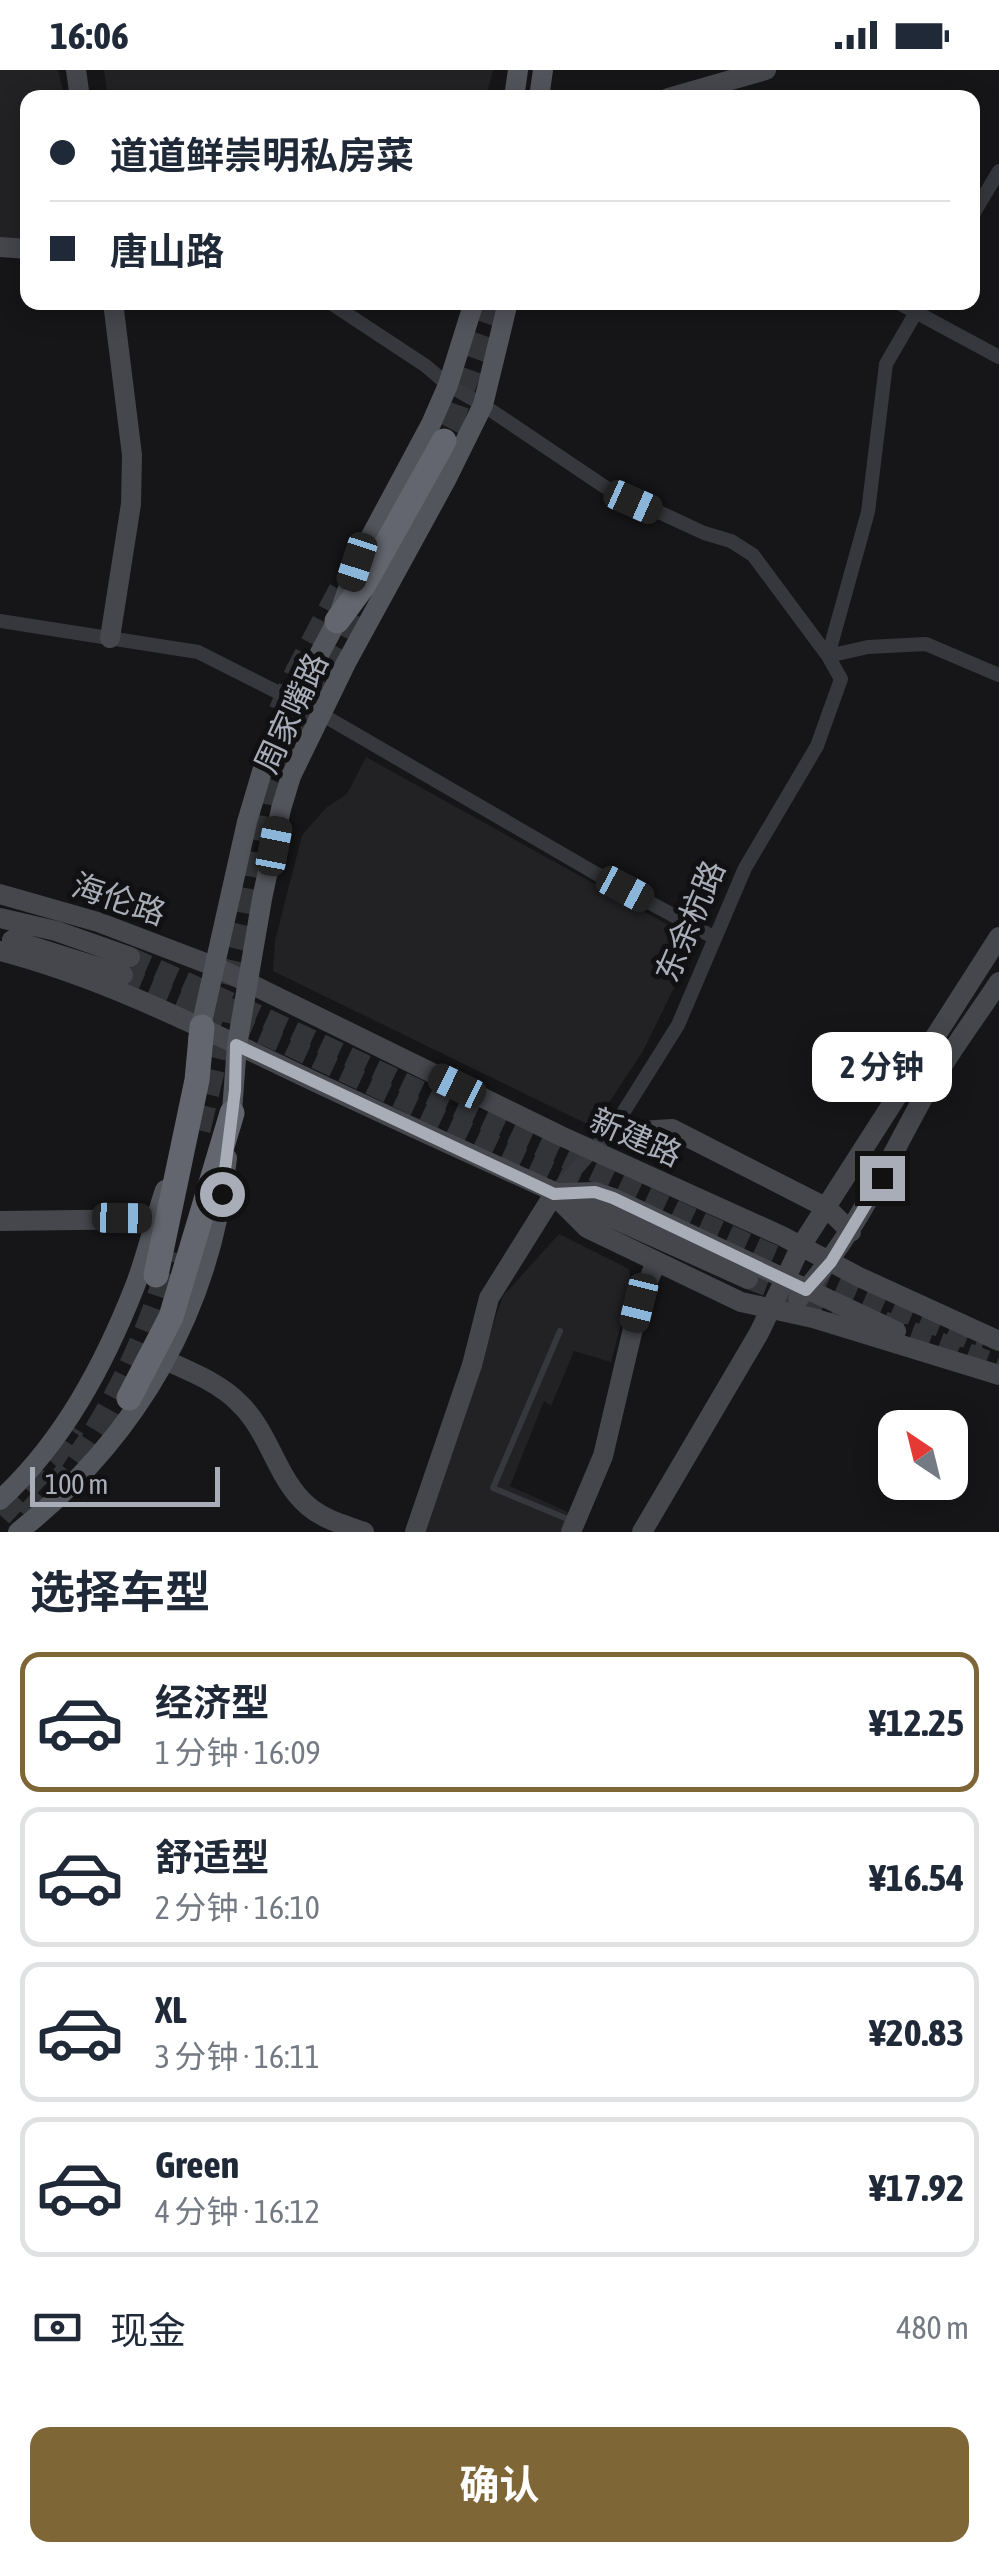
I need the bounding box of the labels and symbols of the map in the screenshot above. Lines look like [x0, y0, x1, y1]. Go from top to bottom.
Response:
car [599, 476, 667, 528]
car [333, 529, 381, 595]
street label: 周家嘴路 [247, 647, 335, 779]
car [254, 814, 294, 878]
street label: 东余杭路 [648, 855, 732, 987]
car [591, 862, 659, 916]
street label: 海伦路 [68, 866, 170, 932]
callout: 2 分钟 [812, 1033, 952, 1103]
car [423, 1059, 491, 1113]
street label: 新建路 [585, 1101, 687, 1173]
route end [860, 1156, 905, 1201]
route start [200, 1172, 245, 1217]
car [92, 1202, 152, 1234]
car [617, 1270, 661, 1336]
north arrow [878, 1410, 968, 1500]
scale bar [30, 1462, 220, 1506]

